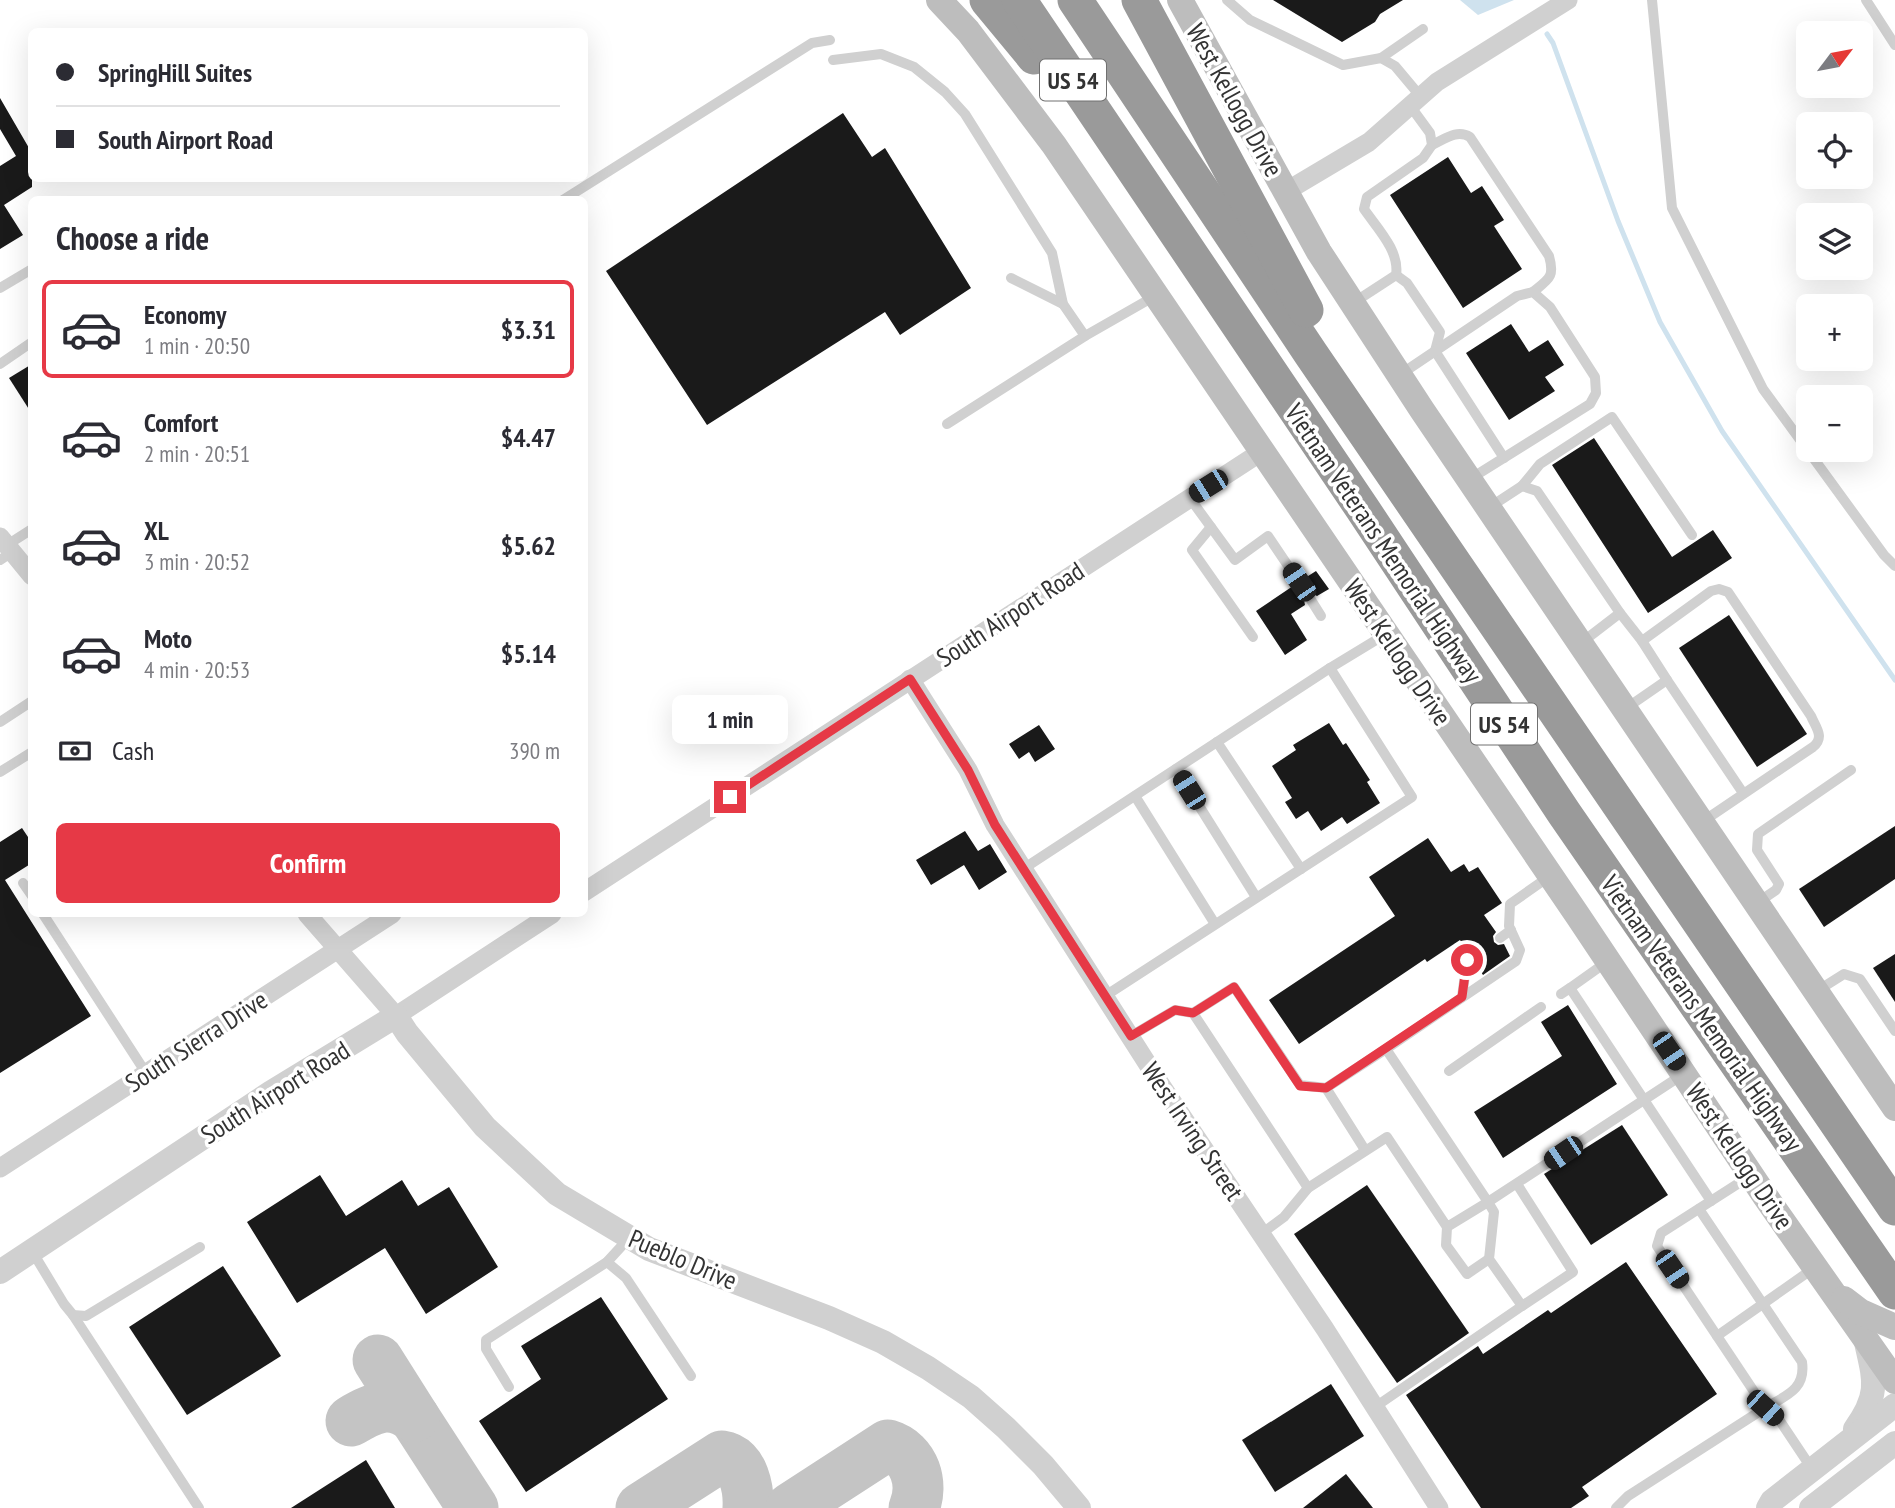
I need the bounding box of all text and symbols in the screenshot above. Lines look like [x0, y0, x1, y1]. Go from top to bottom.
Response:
street label: West Kellogg Drive [1179, 18, 1291, 182]
north arrow [1796, 21, 1872, 98]
map controls [1796, 21, 1873, 462]
text: SpringHill Suites [98, 56, 252, 89]
road number: US 54 [1040, 60, 1106, 100]
button: locate [1796, 112, 1873, 189]
text: South Airport Road [98, 123, 273, 156]
button: layers [1796, 203, 1873, 280]
text: Choose a ride [56, 217, 209, 259]
button: + [1796, 294, 1873, 371]
icon: car [60, 298, 123, 361]
text: Economy [144, 298, 226, 331]
text: $3.31 [501, 313, 556, 346]
text: 1 min · 20:50 [144, 331, 250, 360]
button: − [1796, 385, 1873, 462]
street label: Vietnam Veterans Memorial Highway [1278, 396, 1490, 689]
icon: car [60, 406, 123, 469]
text: Comfort [144, 406, 218, 439]
text: $4.47 [501, 421, 556, 454]
text: 2 min · 20:51 [144, 439, 250, 468]
car [1185, 466, 1232, 506]
icon: car [60, 514, 123, 577]
text: XL [144, 514, 169, 547]
text: $5.62 [501, 529, 556, 562]
text: 3 min · 20:52 [144, 547, 250, 576]
street label: South Airport Road [930, 554, 1090, 674]
car [1279, 559, 1320, 605]
street label: West Kellogg Drive [1337, 572, 1459, 732]
icon: car [60, 622, 123, 685]
text: Moto [144, 622, 192, 655]
text: $5.14 [501, 637, 556, 670]
text: 4 min · 20:53 [144, 655, 250, 684]
callout: 1 min [672, 696, 788, 744]
road number: US 54 [1471, 704, 1537, 744]
text: 1 min [707, 705, 753, 734]
icon: cash [56, 732, 94, 770]
text: Cash [112, 734, 154, 767]
text: 390 m [509, 736, 560, 765]
car [1169, 767, 1210, 813]
route end [714, 781, 746, 813]
button: Confirm [56, 823, 560, 903]
street label: Vietnam Veterans Memorial Highway [1593, 868, 1810, 1158]
route start [1451, 944, 1483, 976]
street label: South Sierra Drive [119, 983, 273, 1099]
car [1649, 1028, 1690, 1074]
street label: South Airport Road [194, 1033, 356, 1151]
street label: West Irving Street [1135, 1056, 1251, 1206]
street label: West Kellogg Drive [1679, 1076, 1801, 1236]
car [1540, 1133, 1587, 1173]
street label: Pueblo Drive [624, 1221, 742, 1297]
car [1652, 1246, 1693, 1292]
car [1743, 1386, 1788, 1430]

